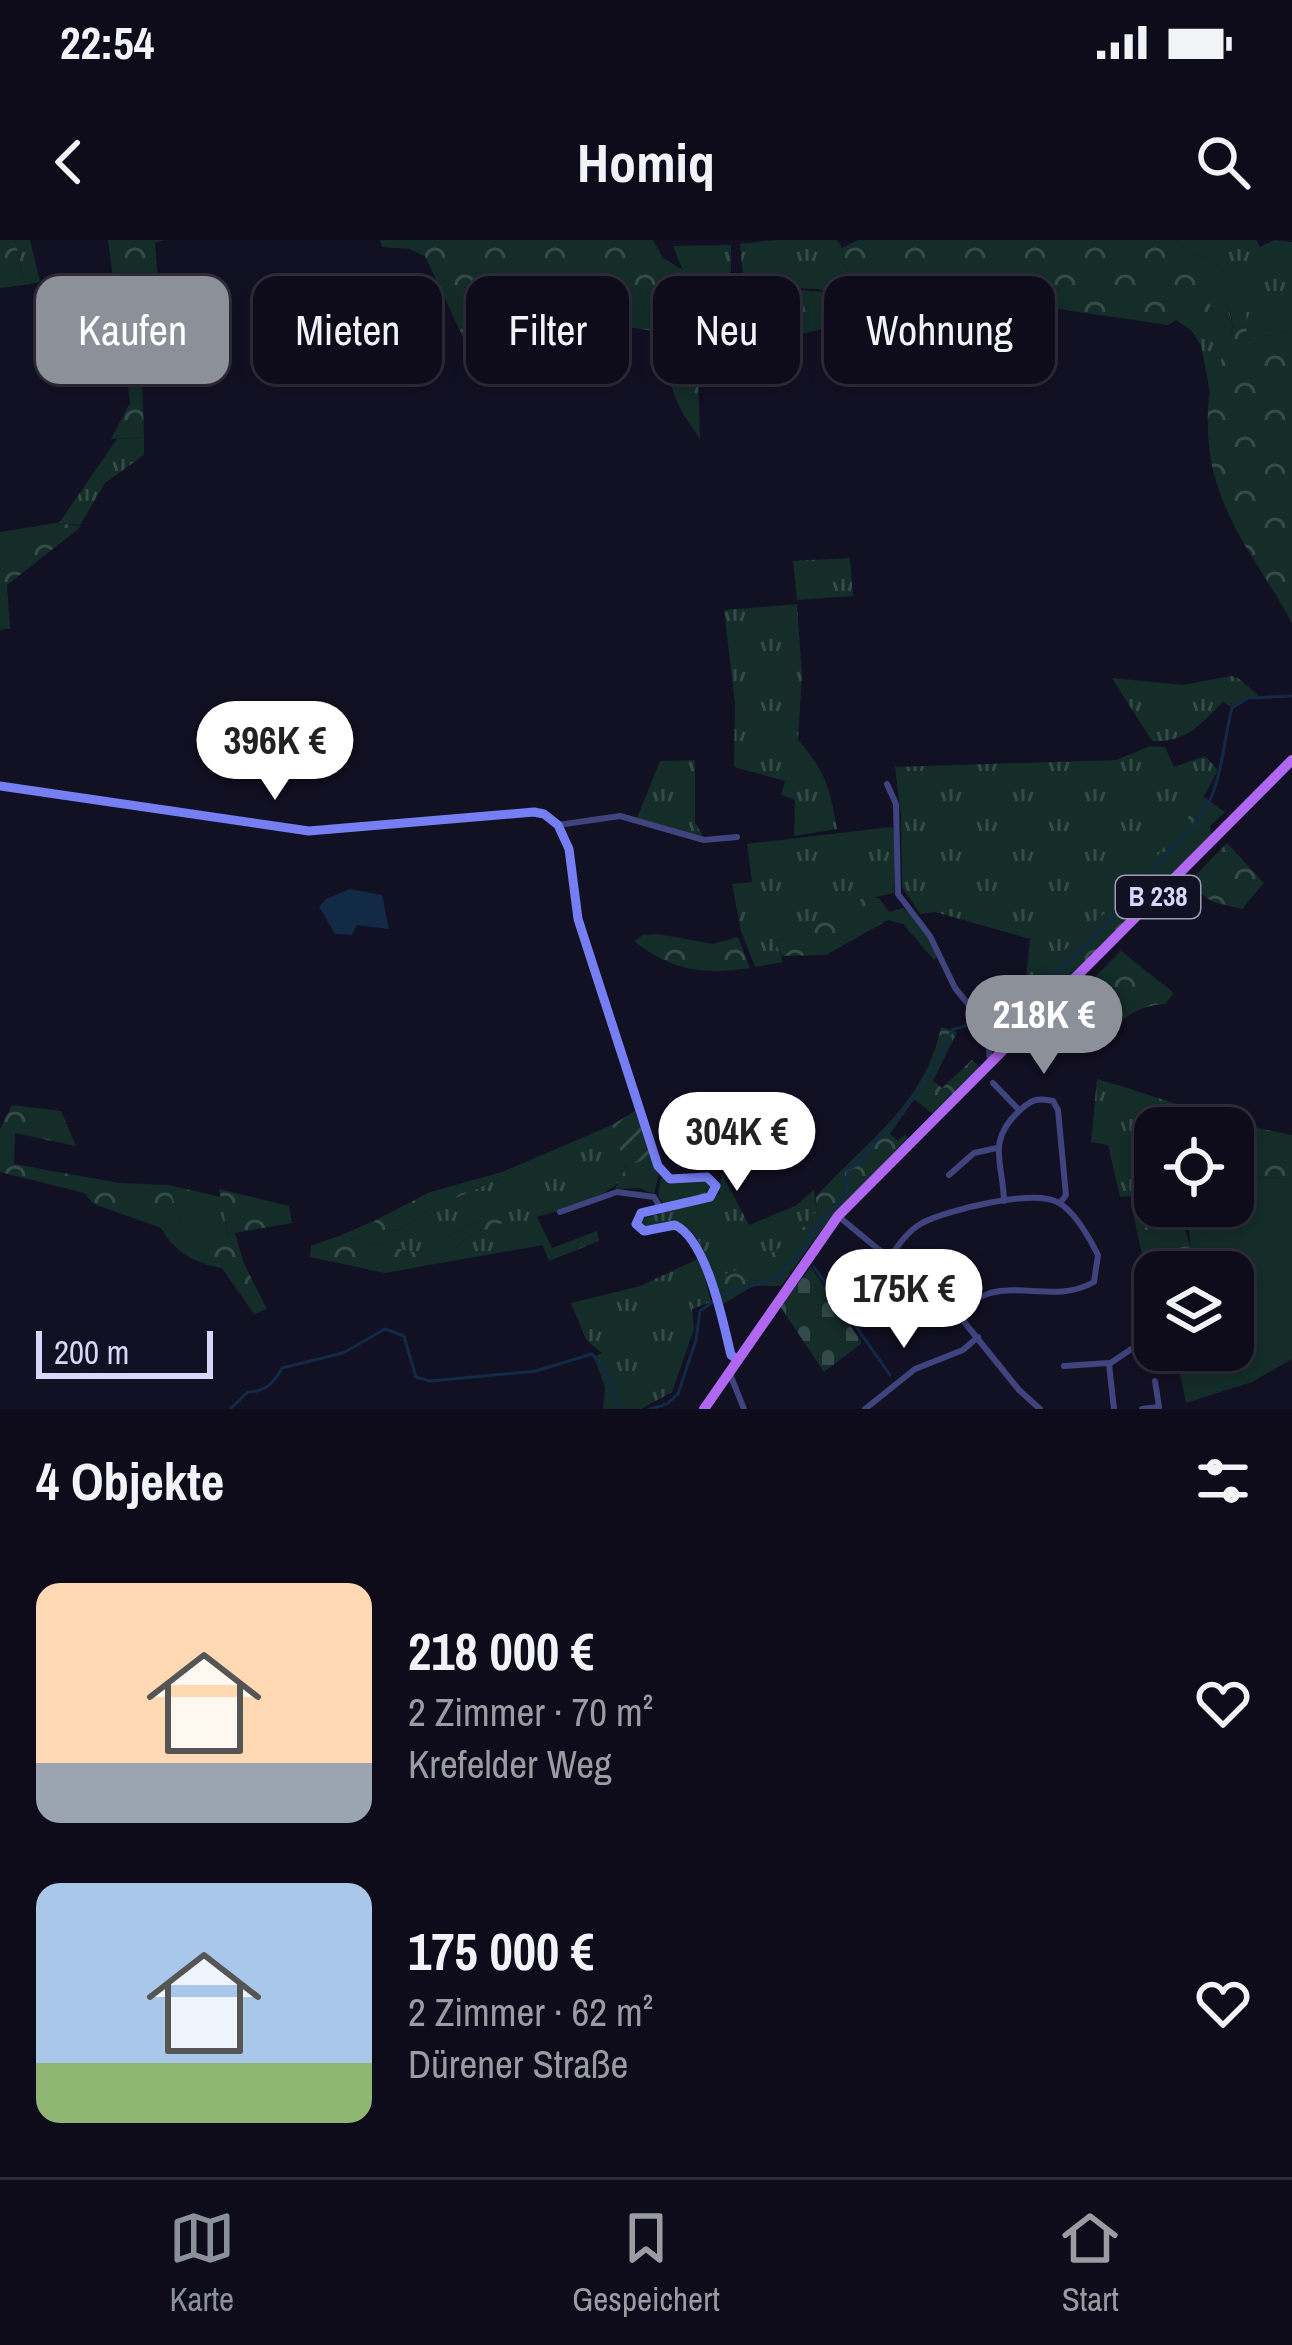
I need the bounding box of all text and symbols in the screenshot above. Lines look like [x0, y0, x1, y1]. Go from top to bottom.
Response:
text: 22:54 [60, 12, 154, 73]
text: Homiq [577, 126, 715, 199]
icon: back [36, 129, 102, 195]
icon: search [1190, 129, 1256, 195]
chip: Kaufen [36, 276, 229, 384]
chip: Mieten [253, 276, 442, 384]
chip: Filter [466, 276, 629, 384]
chip: Neu [653, 276, 800, 384]
chip: Wohnung [824, 276, 1055, 384]
pin: 396K € [177, 701, 373, 803]
text: 396K € [223, 714, 327, 766]
road number: B 238 [1116, 876, 1200, 918]
pin: 218K € [946, 975, 1142, 1077]
text: 218K € [992, 988, 1096, 1040]
pin: 304K € [639, 1092, 835, 1194]
text: 304K € [685, 1105, 789, 1157]
map controls [1134, 1107, 1254, 1371]
button: locate [1134, 1107, 1254, 1227]
pin: 175K € [806, 1249, 1002, 1351]
button: layers [1134, 1251, 1254, 1371]
text: 175K € [852, 1262, 956, 1314]
scale bar [36, 1325, 213, 1378]
text: 200 m [54, 1330, 129, 1374]
text: 4 Objekte [36, 1447, 224, 1516]
icon: filters [1190, 1448, 1256, 1514]
text: 218 000 € [408, 1617, 594, 1686]
icon: home [132, 1631, 276, 1775]
icon: heart [1190, 1670, 1256, 1736]
text: 2 Zimmer · 70 m² [408, 1686, 653, 1738]
text: Krefelder Weg [408, 1738, 612, 1790]
text: 175 000 € [408, 1917, 594, 1986]
icon: home [132, 1931, 276, 2075]
icon: heart [1190, 1970, 1256, 2036]
text: 2 Zimmer · 62 m² [408, 1986, 653, 2038]
text: Dürener Straße [408, 2038, 628, 2090]
tab: Karte [169, 2205, 235, 2321]
tab: Gespeichert [572, 2205, 720, 2321]
tab: Start [1057, 2205, 1123, 2321]

